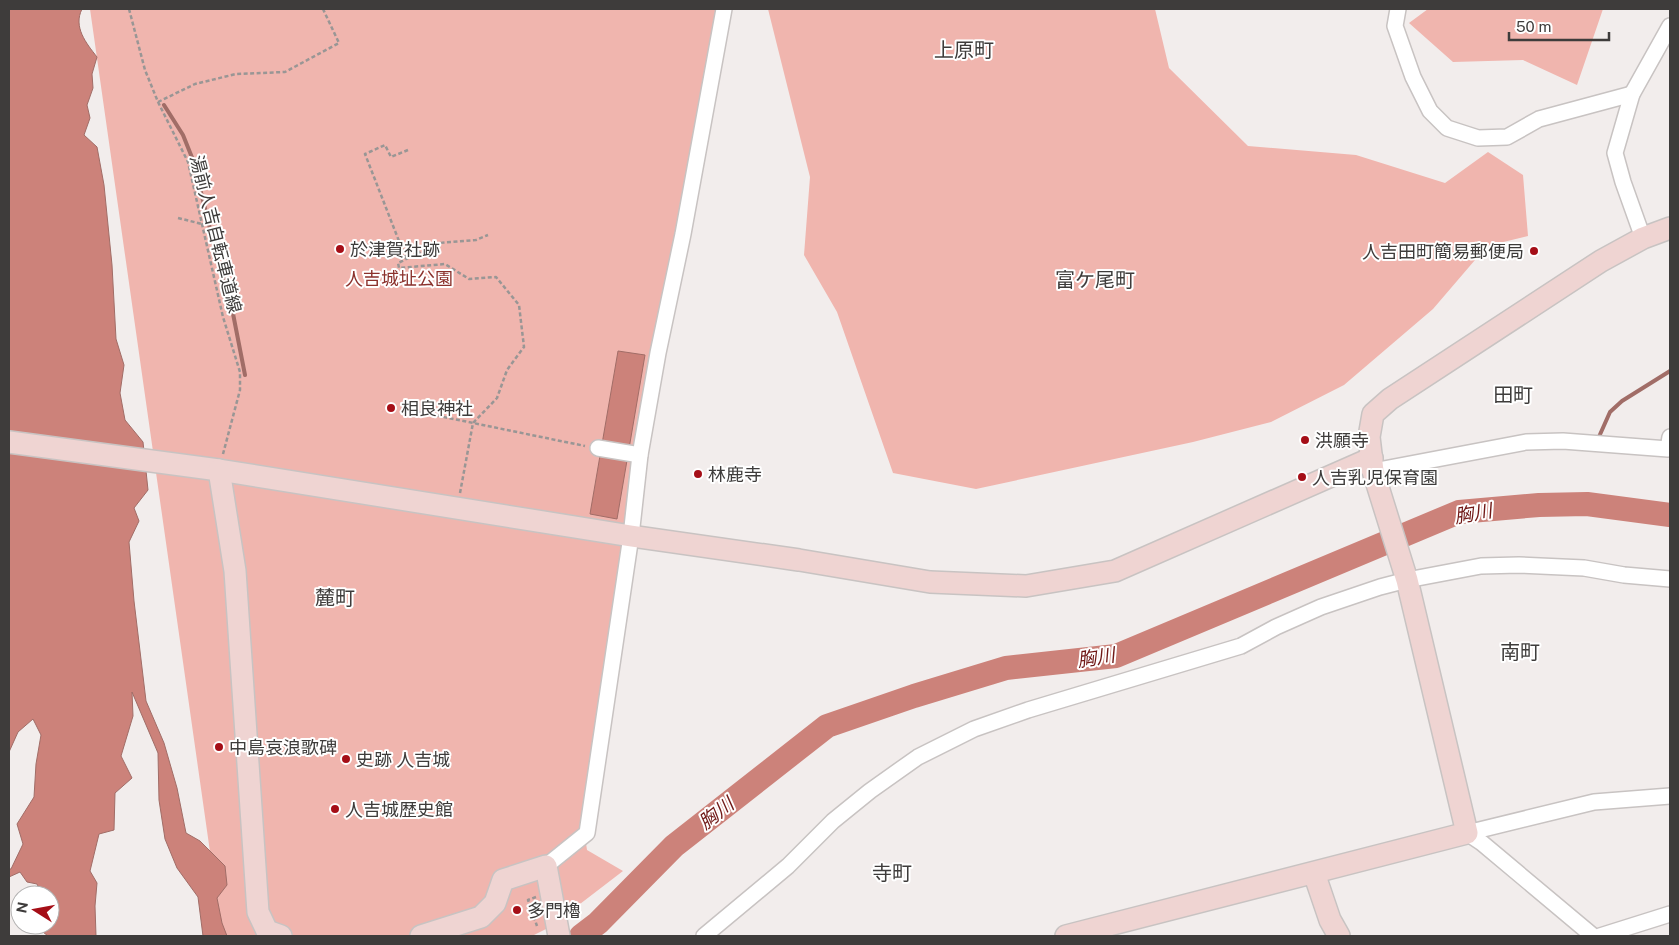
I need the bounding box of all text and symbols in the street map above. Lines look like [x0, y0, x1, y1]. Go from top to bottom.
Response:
scale bar [1509, 10, 1609, 42]
text: 50 m [1516, 18, 1551, 35]
district label: 上原町 [934, 38, 994, 62]
street label: 湯前人吉自転車道線 [186, 153, 246, 315]
place label: 於津賀社跡 [350, 239, 440, 260]
place label: 人吉田町簡易郵便局 [1362, 241, 1524, 262]
marker: 於津賀社跡 [334, 243, 346, 255]
marker: 人吉田町簡易郵便局 [1528, 245, 1540, 257]
park label: 人吉城址公園 [345, 268, 453, 289]
district label: 富ケ尾町 [1055, 268, 1135, 292]
district label: 田町 [1493, 383, 1533, 407]
place label: 相良神社 [401, 398, 473, 419]
marker: 相良神社 [385, 402, 397, 414]
place label: 洪願寺 [1315, 430, 1369, 451]
marker: 洪願寺 [1299, 434, 1311, 446]
place label: 林鹿寺 [708, 464, 762, 485]
place label: 人吉乳児保育園 [1312, 467, 1438, 488]
marker: 林鹿寺 [692, 468, 704, 480]
marker: 人吉乳児保育園 [1296, 471, 1308, 483]
water label: 胸川 [1452, 499, 1496, 527]
district label: 麓町 [315, 586, 355, 610]
district label: 南町 [1500, 640, 1540, 664]
water label: 胸川 [1076, 643, 1118, 671]
place label: 中島哀浪歌碑 [229, 737, 337, 758]
marker: 中島哀浪歌碑 [213, 741, 225, 753]
place label: 史跡 人吉城 [356, 749, 450, 770]
marker: 史跡 人吉城 [340, 753, 352, 765]
water label: 胸川 [694, 791, 739, 833]
place label: 人吉城歴史館 [345, 799, 453, 820]
marker: 人吉城歴史館 [329, 803, 341, 815]
district label: 寺町 [872, 861, 912, 885]
north arrow [10, 885, 60, 935]
place label: 多門櫓 [527, 900, 581, 921]
text: N [13, 901, 31, 914]
marker: 多門櫓 [511, 904, 523, 916]

